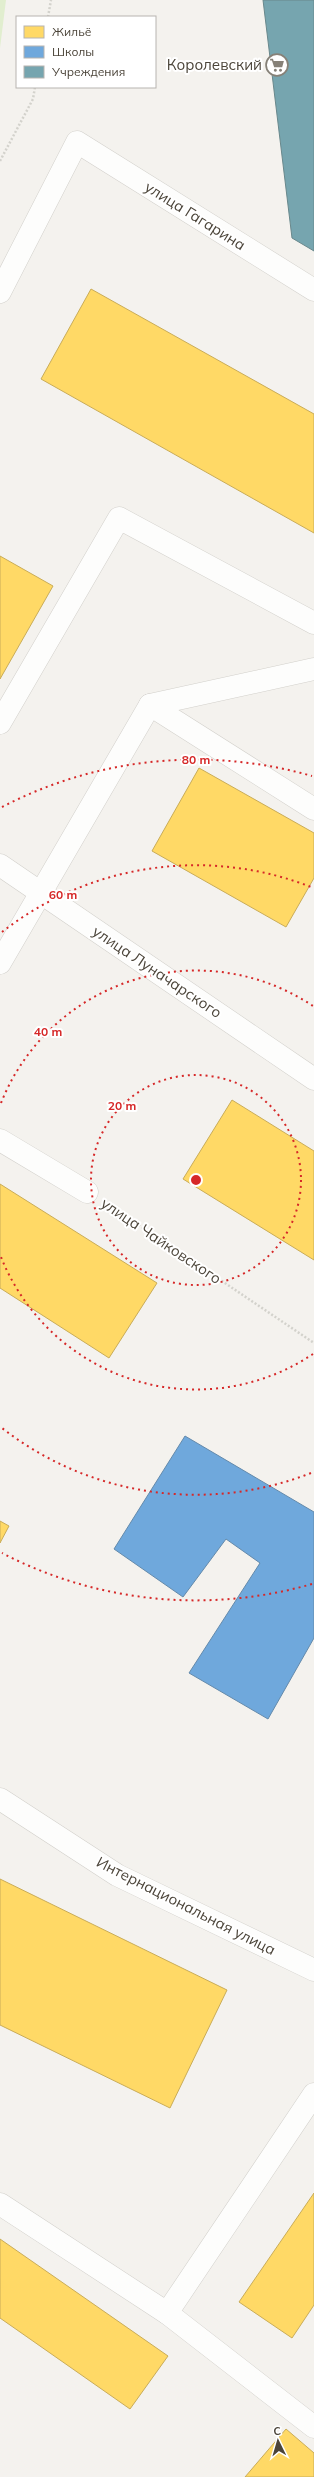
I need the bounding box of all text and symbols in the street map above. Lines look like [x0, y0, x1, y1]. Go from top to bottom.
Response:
legend [16, 16, 156, 88]
text: Жильё [52, 24, 92, 39]
text: Школы [52, 44, 94, 59]
supermarket icon: Королевский [264, 52, 290, 78]
place label: Королевский [167, 55, 262, 74]
text: Учреждения [51, 64, 125, 79]
street label: улица Гагарина [141, 177, 249, 254]
text: 80 m [182, 752, 210, 767]
text: 60 m [49, 887, 77, 902]
street label: улица Луначарского [89, 921, 226, 1022]
text: 40 m [34, 1024, 62, 1039]
text: 20 m [108, 1098, 136, 1113]
centre of rings [189, 1173, 203, 1187]
street label: улица Чайковского [98, 1193, 225, 1288]
street label: Интернациональная улица [93, 1852, 279, 1959]
north arrow [258, 2421, 298, 2461]
text: С [273, 2424, 282, 2438]

